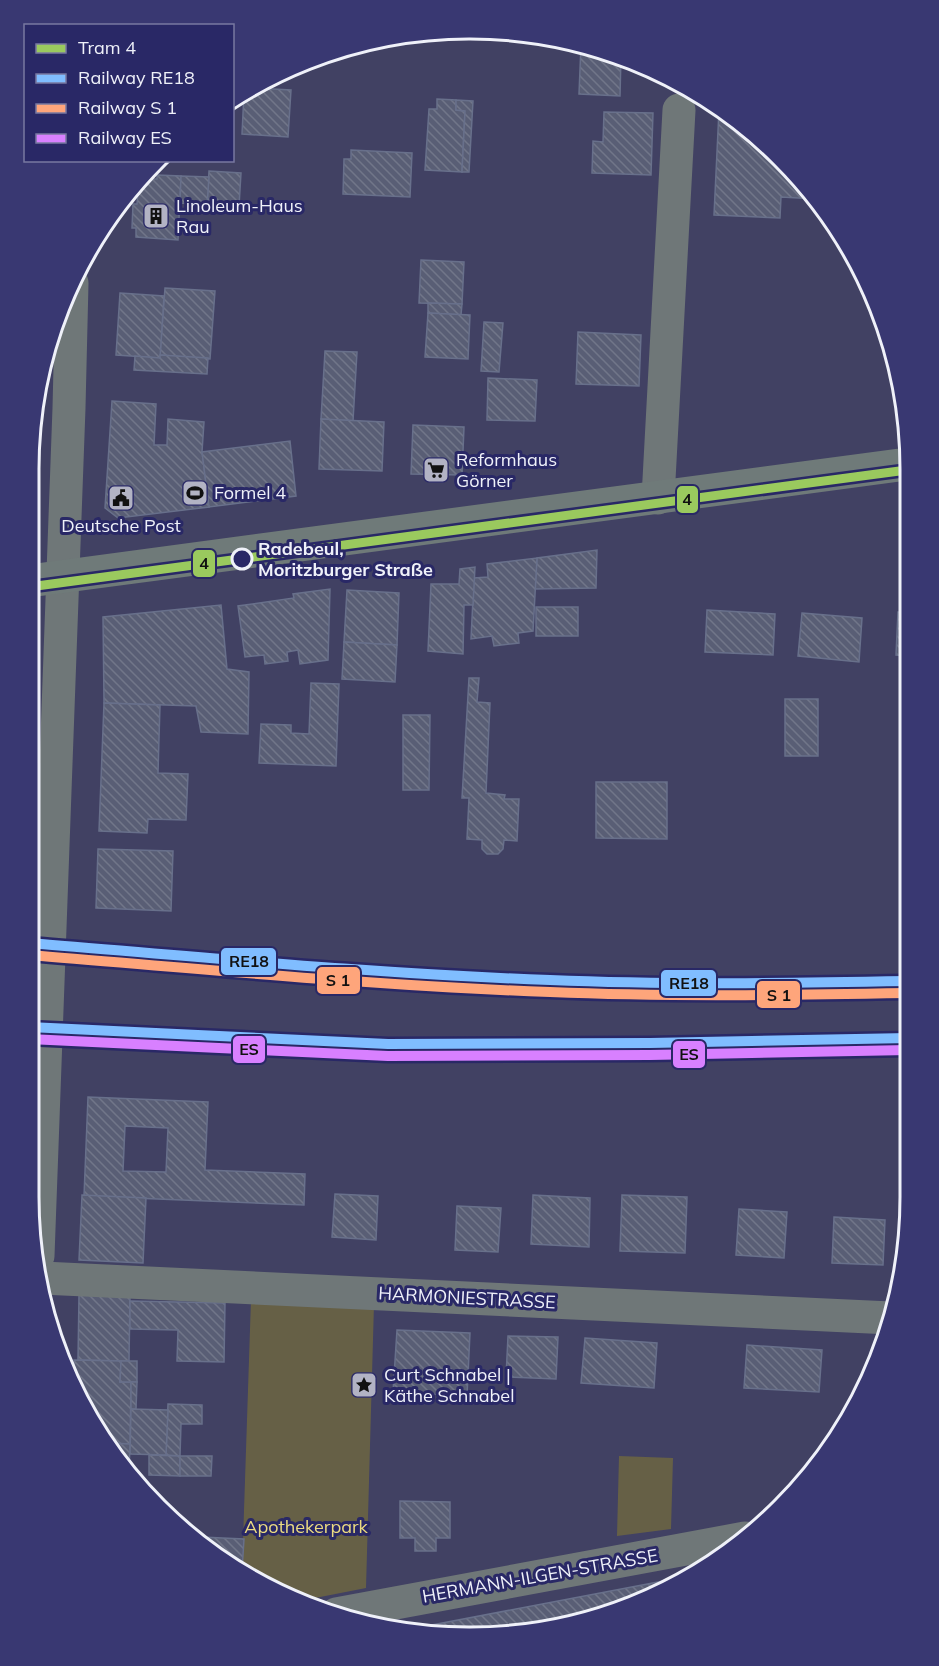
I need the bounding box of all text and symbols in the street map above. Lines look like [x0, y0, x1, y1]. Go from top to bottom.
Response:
legend [24, 24, 234, 162]
text: Tram 4 [78, 36, 136, 59]
text: Railway RE18 [78, 66, 195, 89]
text: Railway S 1 [78, 96, 177, 119]
text: Railway ES [78, 126, 172, 149]
place label: Linoleum-Haus Rau [176, 194, 303, 238]
building icon: Linoleum-Haus Rau [141, 201, 171, 231]
place label: Reformhaus Görner [456, 448, 557, 492]
supermarket icon: Reformhaus Görner [421, 455, 451, 485]
sports icon: Formel 4 [180, 478, 210, 508]
place label: Formel 4 [214, 481, 286, 504]
public building icon: Deutsche Post [106, 483, 136, 513]
line badge: 4 [676, 485, 699, 514]
text: 4 [682, 489, 692, 509]
place label: Deutsche Post [61, 514, 181, 537]
place label: Radebeul, Moritzburger Straße [258, 537, 433, 581]
marker: Radebeul, Moritzburger Straße [231, 548, 253, 570]
line badge: 4 [192, 549, 216, 578]
text: 4 [199, 553, 209, 573]
line badge: RE18 [220, 947, 277, 976]
text: RE18 [229, 951, 269, 971]
line badge: S 1 [316, 966, 361, 995]
line badge: RE18 [660, 969, 717, 997]
text: S 1 [326, 970, 350, 990]
text: RE18 [669, 973, 709, 993]
line badge: S 1 [756, 980, 801, 1009]
text: S 1 [767, 985, 791, 1005]
line badge: ES [232, 1035, 266, 1064]
text: ES [239, 1039, 259, 1059]
line badge: ES [672, 1040, 706, 1069]
text: ES [679, 1044, 699, 1064]
street label: HARMONIESTRASSE [378, 1281, 556, 1314]
place label: Curt Schnabel | Käthe Schnabel [384, 1363, 514, 1407]
place icon: Curt Schnabel | Käthe Schnabel [349, 1370, 379, 1400]
park label: Apothekerpark [244, 1515, 369, 1538]
street label: HERMANN-ILGEN-STRASSE [420, 1543, 659, 1608]

